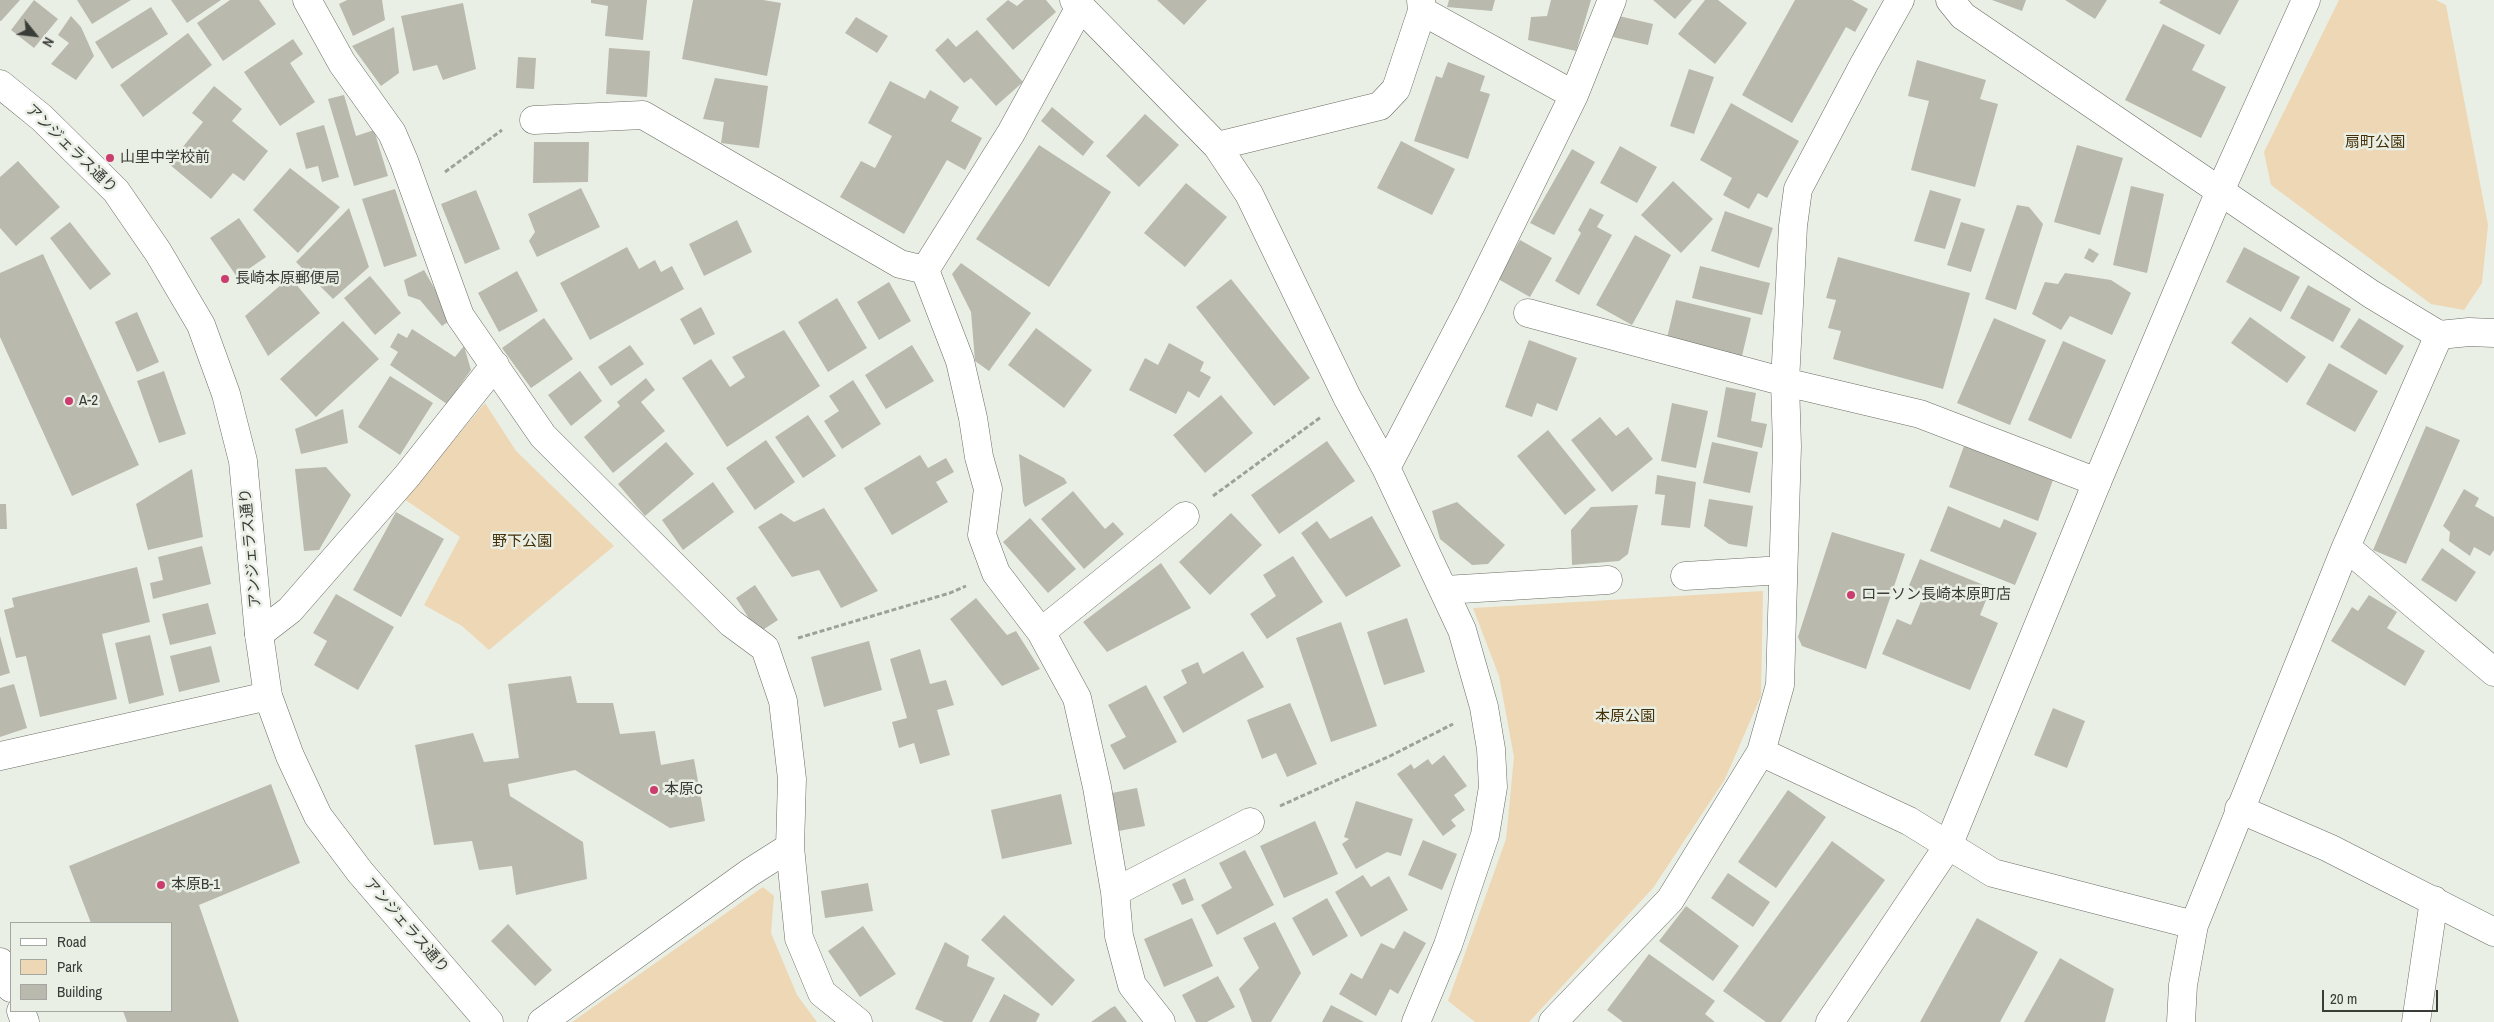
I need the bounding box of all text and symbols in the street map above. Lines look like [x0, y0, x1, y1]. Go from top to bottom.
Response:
north arrow [10, 10, 60, 60]
text: N [38, 34, 58, 50]
street label: アンジェラス通り [22, 101, 120, 197]
park label: 扇町公園 [2345, 134, 2405, 152]
place label: 山里中学校前 [120, 149, 210, 167]
marker: 山里中学校前 [104, 152, 116, 164]
place label: 長崎本原郵便局 [235, 270, 340, 288]
marker: 長崎本原郵便局 [219, 273, 231, 285]
place label: A-2 [79, 392, 98, 410]
marker: A-2 [63, 395, 75, 407]
street label: アンジェラス通り [237, 487, 265, 609]
park label: 野下公園 [492, 533, 552, 551]
place label: ローソン長崎本原町店 [1861, 586, 2011, 604]
marker: ローソン長崎本原町店 [1845, 589, 1857, 601]
park label: 本原公園 [1595, 708, 1655, 726]
place label: 本原C [664, 781, 703, 799]
marker: 本原C [648, 784, 660, 796]
street label: アンジェラス通り [360, 875, 452, 977]
place label: 本原B-1 [171, 876, 220, 894]
marker: 本原B-1 [155, 879, 167, 891]
legend [10, 922, 172, 1012]
text: Road [57, 931, 86, 952]
text: Park [57, 956, 82, 977]
scale bar [2324, 980, 2440, 1012]
text: Building [57, 981, 102, 1002]
text: 20 m [2330, 988, 2357, 1009]

